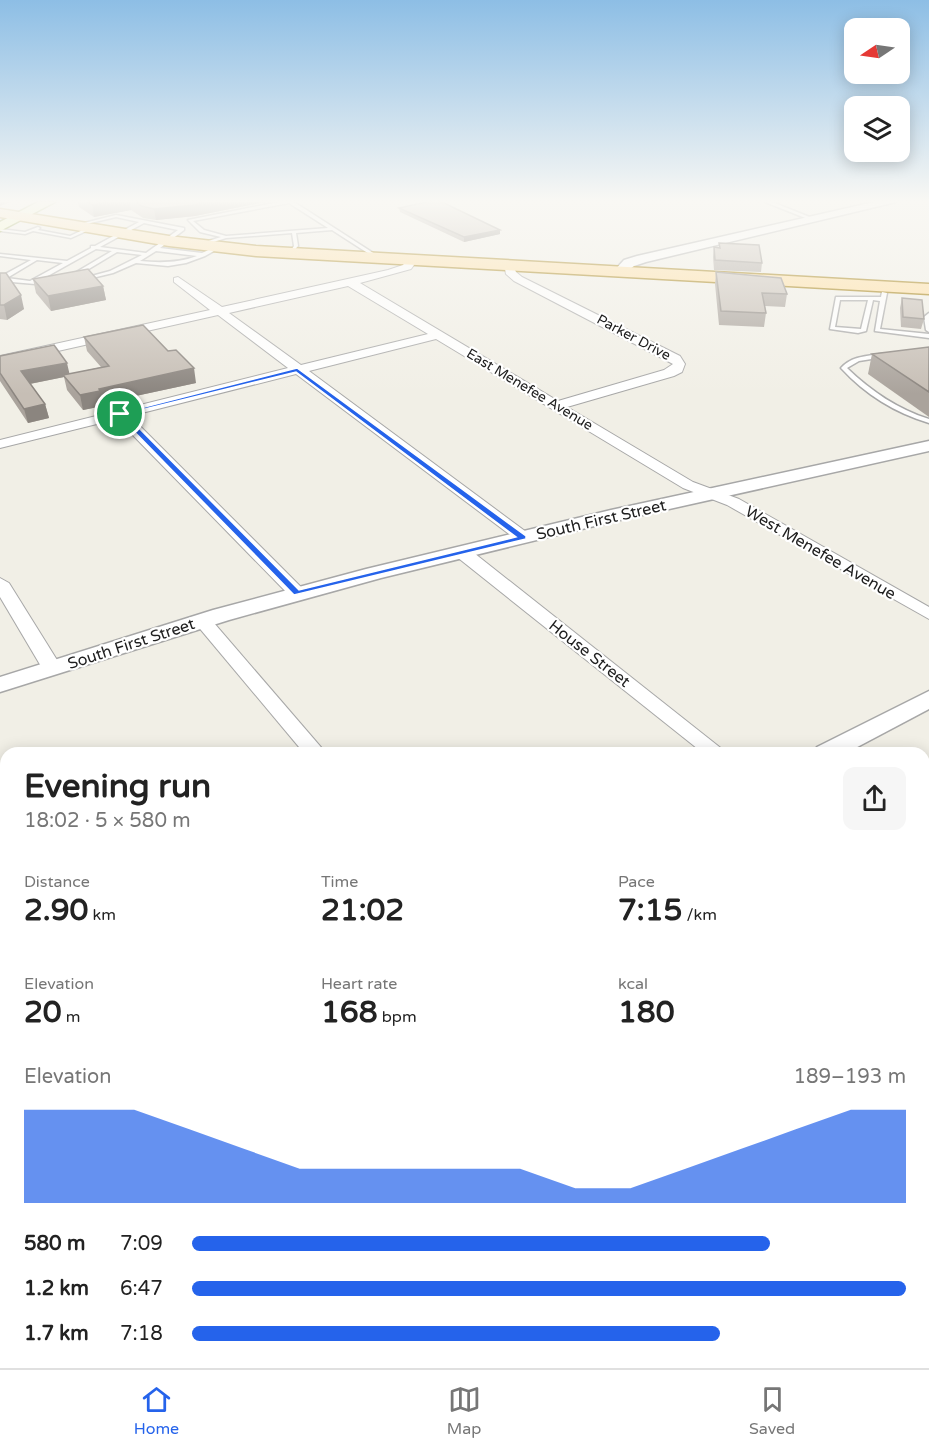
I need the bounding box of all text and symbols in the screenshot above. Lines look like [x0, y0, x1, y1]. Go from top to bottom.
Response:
north arrow [844, 18, 910, 84]
map controls [844, 18, 910, 162]
button: layers [844, 96, 910, 162]
street label: Parker Drive [594, 311, 674, 364]
street label: East Menefee Avenue [463, 345, 596, 434]
pin [94, 388, 145, 439]
icon: arrive [103, 397, 136, 430]
street label: South First Street [534, 495, 668, 545]
street label: West Menefee Avenue [742, 502, 899, 604]
street label: South First Street [65, 614, 197, 674]
street label: House Street [545, 616, 634, 692]
text: Evening run [24, 767, 211, 806]
button: share [843, 767, 906, 830]
text: 18:02 · 5 × 580 m [24, 809, 191, 833]
text: Distance [24, 872, 90, 892]
text: Time [321, 872, 358, 892]
text: Pace [618, 872, 655, 892]
text: 2.90 [24, 892, 88, 929]
text: 21:02 [321, 892, 404, 929]
text: 7:15 [618, 892, 682, 929]
text: km [88, 905, 116, 925]
text: /km [682, 905, 717, 925]
text: Elevation [24, 974, 94, 994]
text: Heart rate [321, 974, 397, 994]
text: kcal [618, 974, 648, 994]
text: 20 [24, 994, 62, 1031]
text: 168 [321, 994, 378, 1031]
text: 180 [618, 994, 675, 1031]
text: m [62, 1007, 81, 1027]
text: bpm [378, 1007, 417, 1027]
text: Elevation [24, 1065, 111, 1089]
text: 189–193 m [793, 1065, 906, 1089]
text: 580 m [24, 1232, 85, 1256]
text: 7:09 [120, 1232, 163, 1256]
text: 1.2 km [24, 1277, 89, 1301]
text: 6:47 [120, 1277, 163, 1301]
text: 1.7 km [24, 1322, 89, 1346]
text: 7:18 [120, 1322, 163, 1346]
tab: Home [134, 1383, 179, 1439]
tab: Map [447, 1383, 481, 1439]
tab: Saved [749, 1383, 795, 1439]

